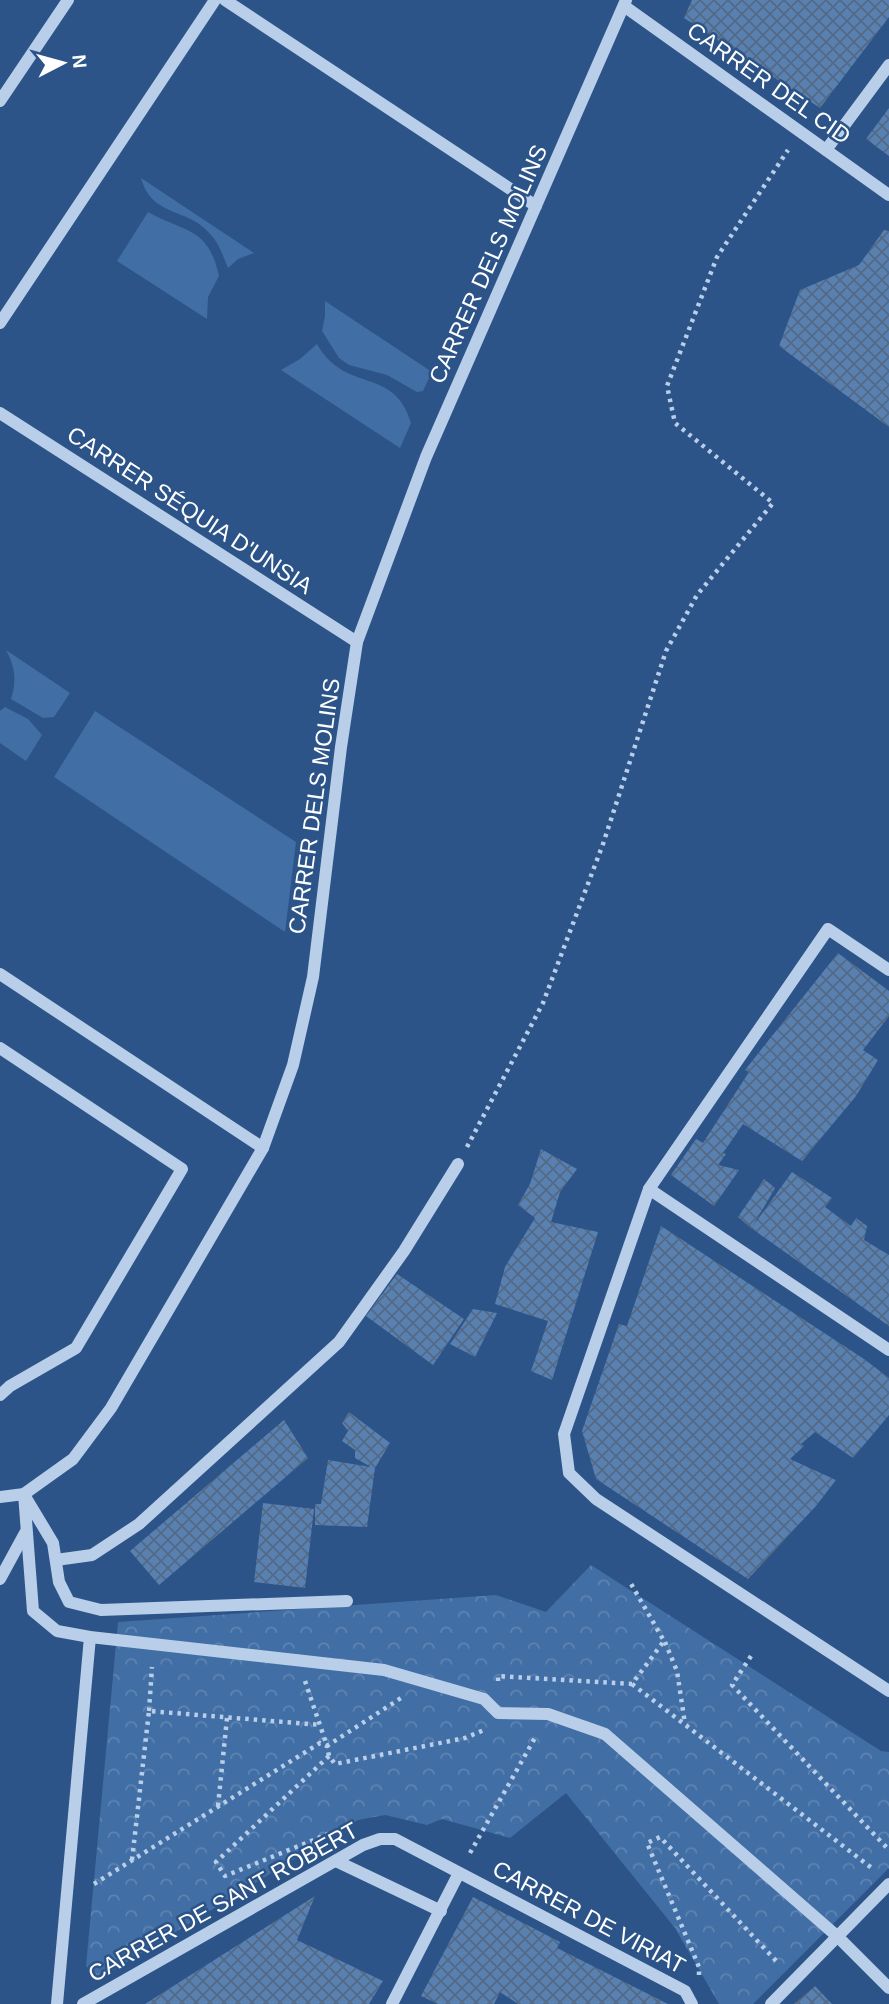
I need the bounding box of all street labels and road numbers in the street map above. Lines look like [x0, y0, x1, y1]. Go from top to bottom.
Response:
street label: CARRER DEL CID [682, 17, 856, 149]
street label: CARRER DELS MOLINS [424, 141, 552, 387]
street label: CARRER SÉQUIA D'UNSIA [63, 421, 318, 599]
street label: CARRER DELS MOLINS [283, 676, 345, 936]
street label: CARRER DE SANT ROBERT [83, 1817, 363, 1987]
street label: CARRER DE VIRIAT [488, 1855, 690, 1979]

